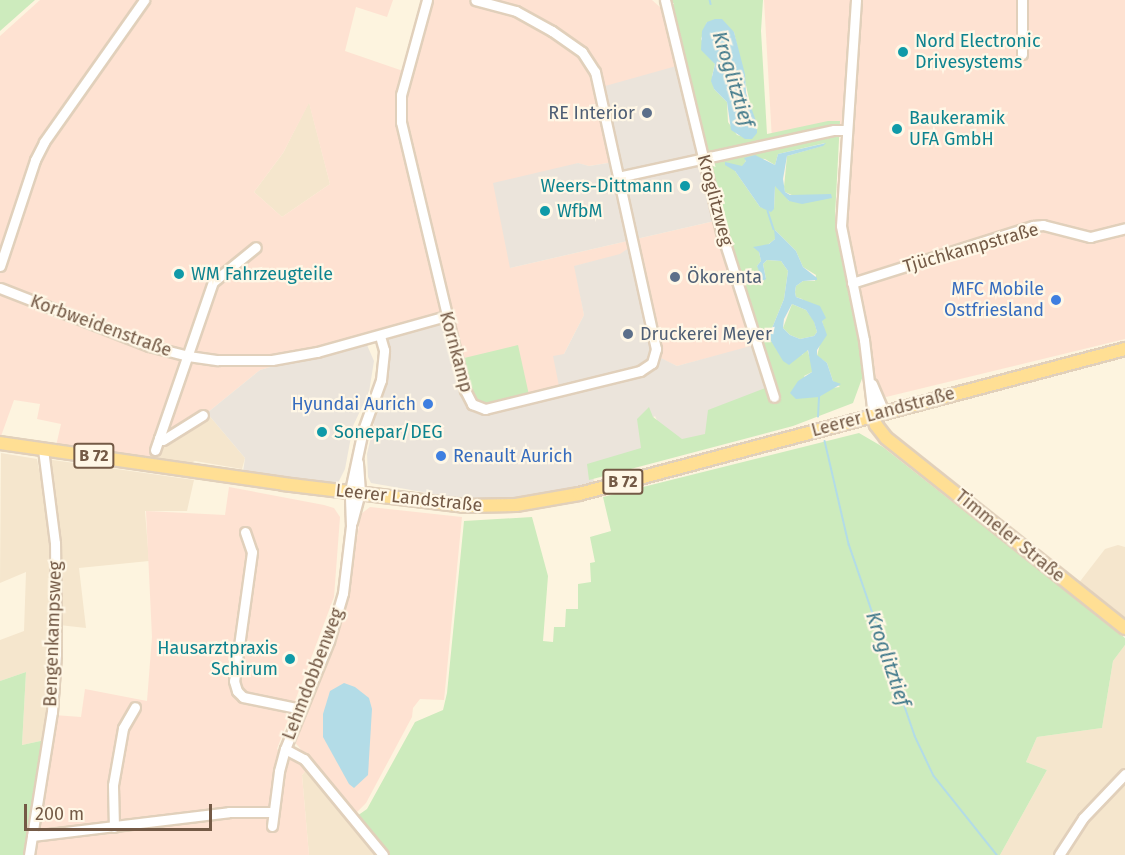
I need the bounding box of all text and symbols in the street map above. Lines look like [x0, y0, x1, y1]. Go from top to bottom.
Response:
water label: Kroglitztief [707, 28, 759, 130]
place label: Nord Electronic Drivesystems [915, 31, 1040, 74]
marker: Nord Electronic Drivesystems [896, 45, 910, 59]
place label: RE Interior [548, 102, 635, 124]
marker: RE Interior [640, 106, 654, 120]
place label: Baukeramik UFA GmbH [909, 108, 1005, 150]
marker: Baukeramik UFA GmbH [890, 122, 904, 136]
street label: Kroglitzweg [692, 152, 738, 248]
place label: Weers-Dittmann [541, 175, 673, 197]
marker: Weers-Dittmann [678, 179, 692, 193]
place label: WfbM [557, 200, 603, 222]
marker: WfbM [538, 204, 552, 218]
street label: Tjüchkampstraße [901, 218, 1041, 278]
place label: WM Fahrzeugteile [191, 263, 333, 285]
place label: Ökorenta [687, 266, 762, 288]
marker: WM Fahrzeugteile [172, 267, 186, 281]
marker: Ökorenta [668, 270, 682, 284]
place label: MFC Mobile Ostfriesland [944, 279, 1044, 322]
street label: Korbweidenstraße [27, 290, 175, 362]
marker: MFC Mobile Ostfriesland [1049, 293, 1063, 307]
street label: Kornkamp [435, 309, 477, 395]
place label: Druckerei Meyer [640, 323, 772, 345]
marker: Druckerei Meyer [621, 327, 635, 341]
street label: Leerer Landstraße [809, 382, 957, 442]
place label: Hyundai Aurich [292, 393, 416, 415]
marker: Hyundai Aurich [421, 397, 435, 411]
place label: Sonepar/DEG [334, 421, 443, 443]
marker: Sonepar/DEG [315, 425, 329, 439]
road number: B 72 [73, 443, 115, 469]
place label: Renault Aurich [453, 445, 573, 467]
marker: Renault Aurich [434, 449, 448, 463]
road number: B 72 [602, 469, 644, 495]
street label: Leerer Landstraße [335, 480, 483, 516]
street label: Timmeler Straße [951, 485, 1069, 587]
street label: Bengenkampsweg [40, 561, 66, 707]
street label: Lehmdobbenweg [278, 605, 348, 743]
water label: Kroglitztief [861, 609, 915, 709]
place label: Hausarztpraxis Schirum [157, 638, 278, 680]
marker: Hausarztpraxis Schirum [283, 652, 297, 666]
scale bar [27, 792, 214, 830]
text: 200 m [35, 803, 84, 825]

